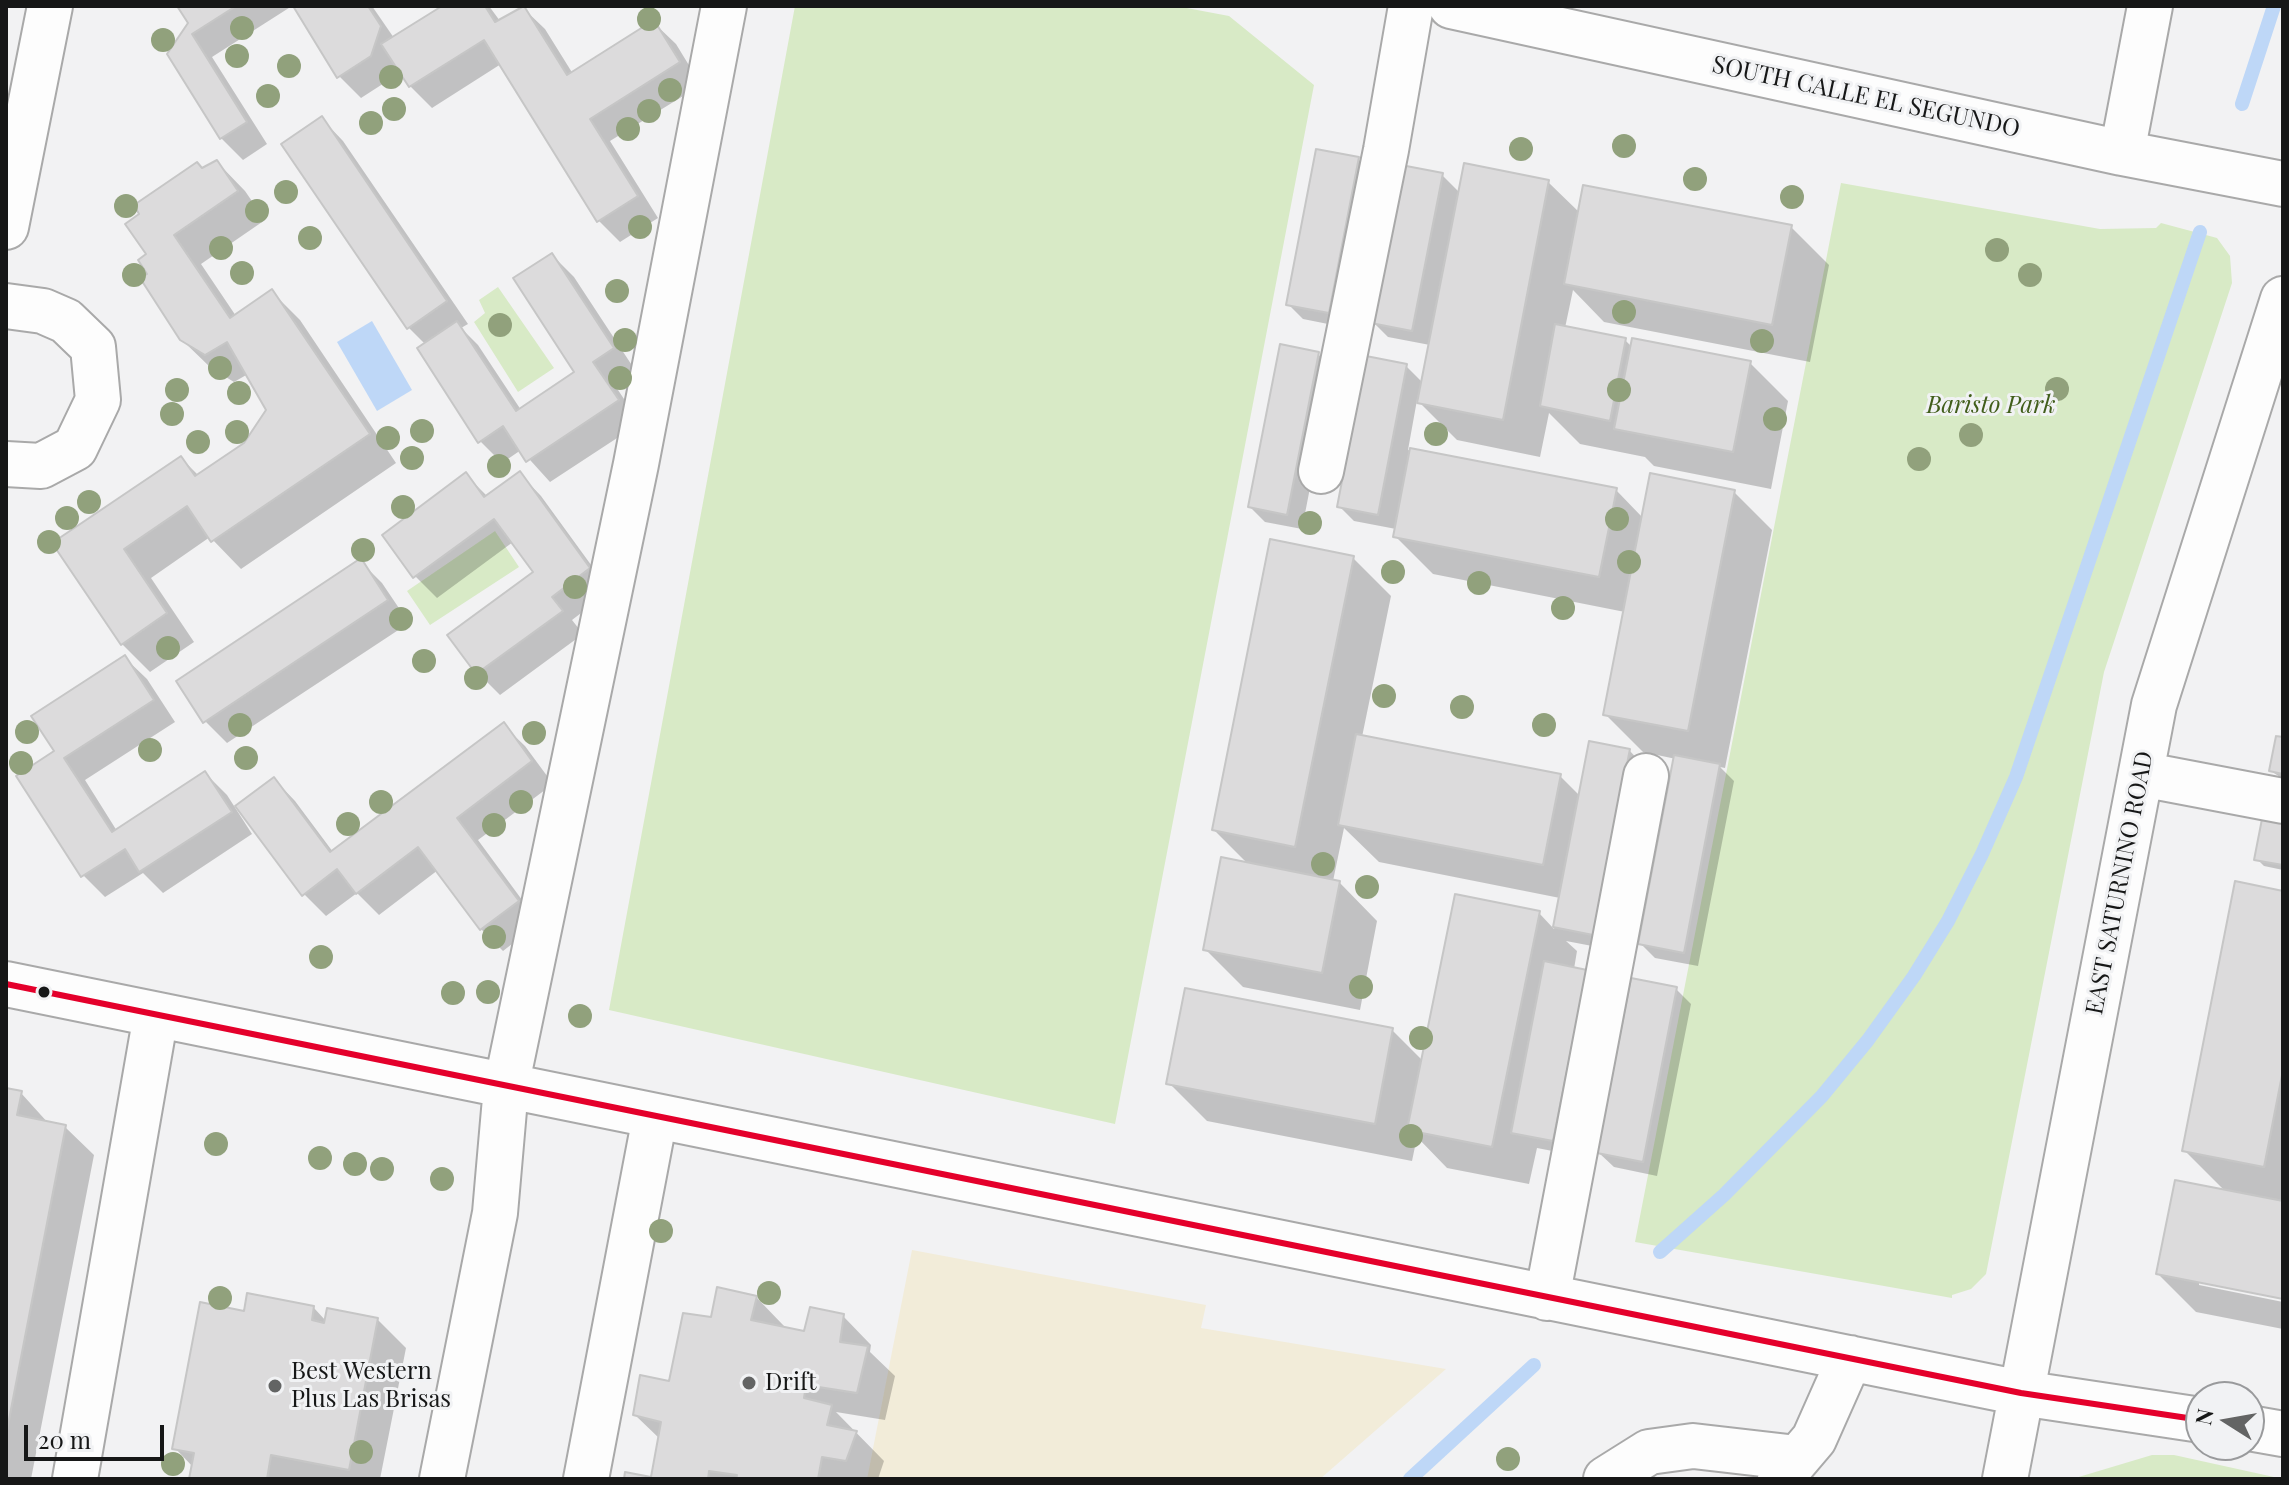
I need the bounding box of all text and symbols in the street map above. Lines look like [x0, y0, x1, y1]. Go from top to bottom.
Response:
street label: SOUTH CALLE EL SEGUNDO [1710, 50, 2022, 144]
park label: Baristo Park [1926, 392, 2056, 420]
street label: EAST SATURNINO ROAD [2080, 749, 2160, 1017]
unlabelled marker [36, 984, 52, 1000]
place label: Best Western Plus Las Brisas [291, 1358, 451, 1414]
place label: Drift [765, 1369, 817, 1397]
marker: Drift [740, 1374, 758, 1392]
marker: Best Western Plus Las Brisas [266, 1377, 284, 1395]
north arrow [2185, 1381, 2265, 1461]
text: N [2187, 1406, 2220, 1427]
scale bar [28, 1409, 168, 1459]
text: 20 m [38, 1423, 91, 1455]

